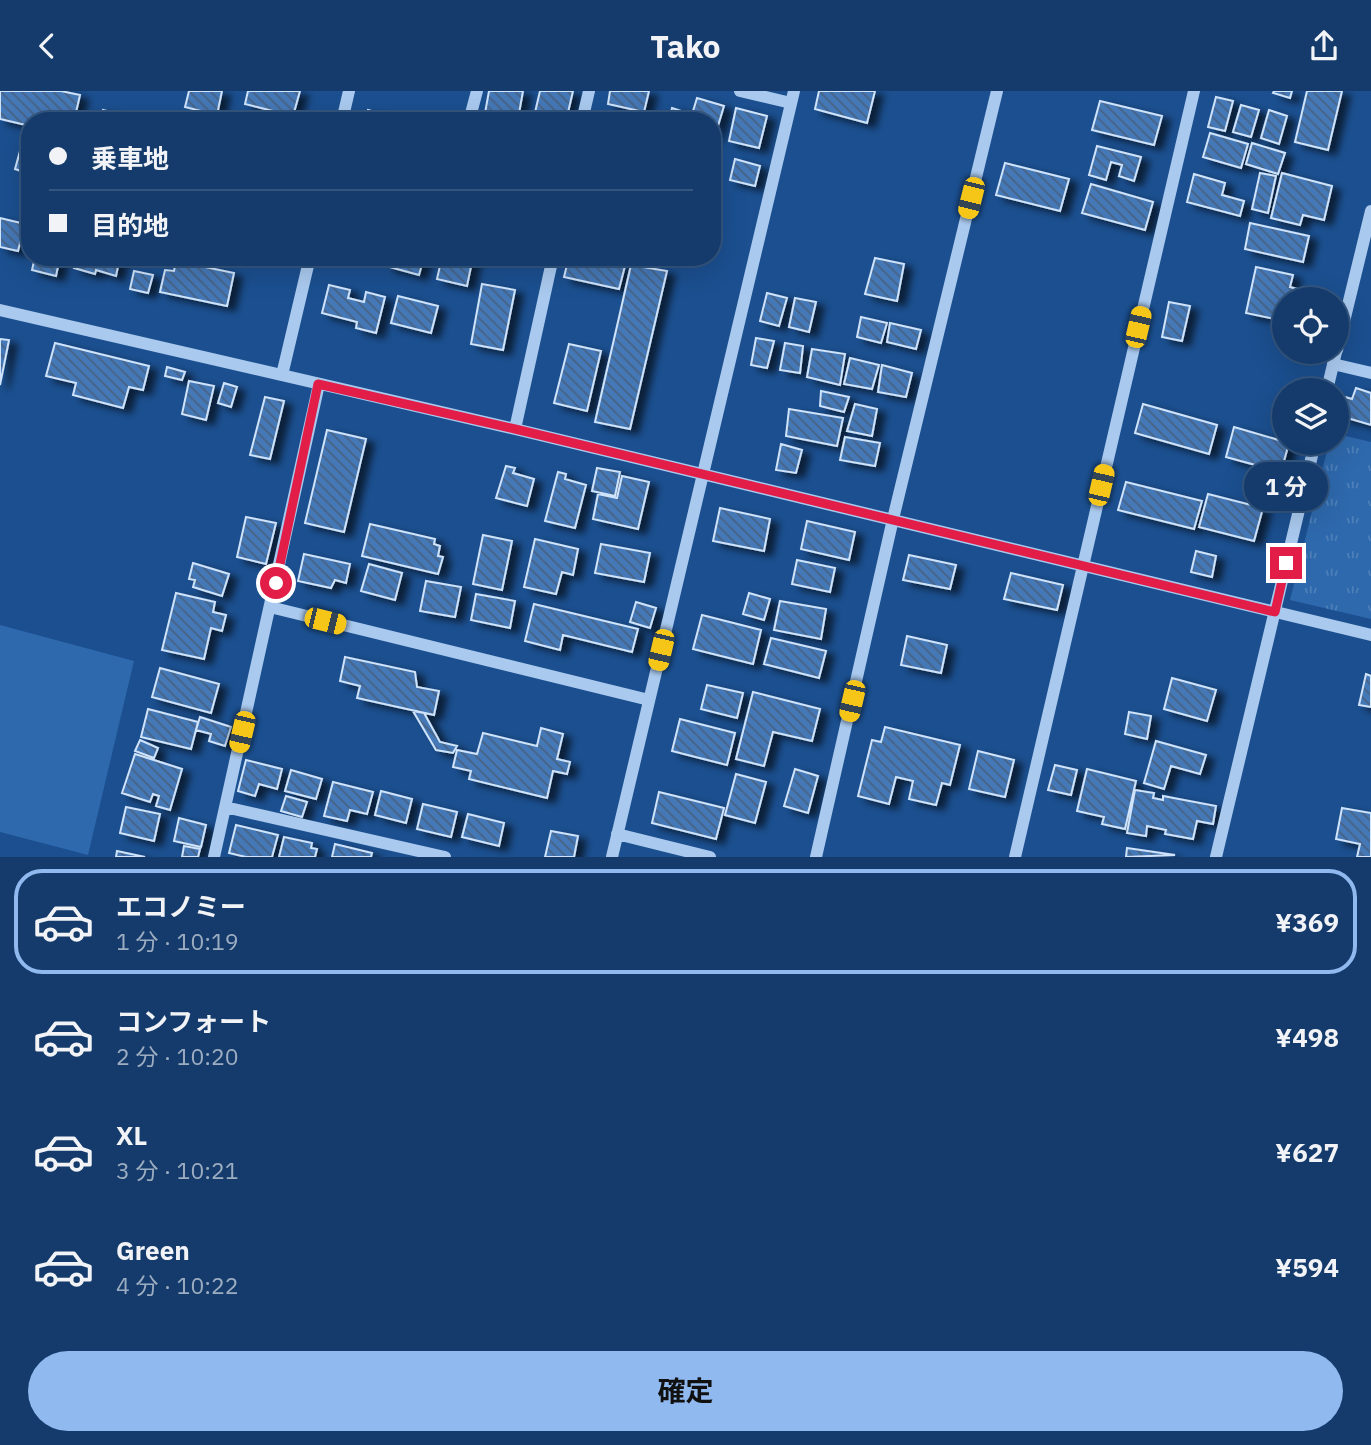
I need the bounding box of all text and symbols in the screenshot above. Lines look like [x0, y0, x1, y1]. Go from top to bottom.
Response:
text: Tako [650, 25, 721, 67]
icon: back [28, 27, 66, 65]
icon: share [1305, 27, 1343, 65]
text: 乗車地 [91, 141, 169, 175]
car [956, 175, 987, 221]
text: 目的地 [91, 208, 169, 242]
map controls [1272, 287, 1349, 455]
button: locate [1272, 287, 1349, 364]
car [1124, 304, 1153, 350]
button: layers [1272, 378, 1349, 455]
callout: 1 分 [1244, 461, 1328, 511]
car [1087, 462, 1116, 508]
text: 1 分 [1265, 471, 1307, 501]
route end [1270, 547, 1302, 579]
route start [260, 567, 292, 599]
car [303, 606, 348, 636]
car [647, 627, 676, 673]
car [838, 678, 867, 724]
car [228, 709, 257, 755]
text: エコノミー [116, 889, 246, 923]
icon: car [32, 890, 95, 953]
text: ¥369 [1275, 905, 1339, 939]
text: 1 分 · 10:19 [116, 926, 239, 956]
text: コンフォート [116, 1004, 271, 1038]
icon: car [32, 1005, 95, 1068]
text: ¥498 [1275, 1020, 1339, 1054]
text: 2 分 · 10:20 [116, 1041, 239, 1071]
text: XL [116, 1118, 147, 1152]
icon: car [32, 1120, 95, 1183]
text: ¥627 [1275, 1135, 1339, 1169]
text: 3 分 · 10:21 [116, 1155, 239, 1185]
text: Green [116, 1233, 190, 1267]
icon: car [32, 1235, 95, 1298]
text: ¥594 [1275, 1250, 1339, 1284]
text: 4 分 · 10:22 [116, 1270, 239, 1300]
button: 確定 [28, 1351, 1343, 1431]

